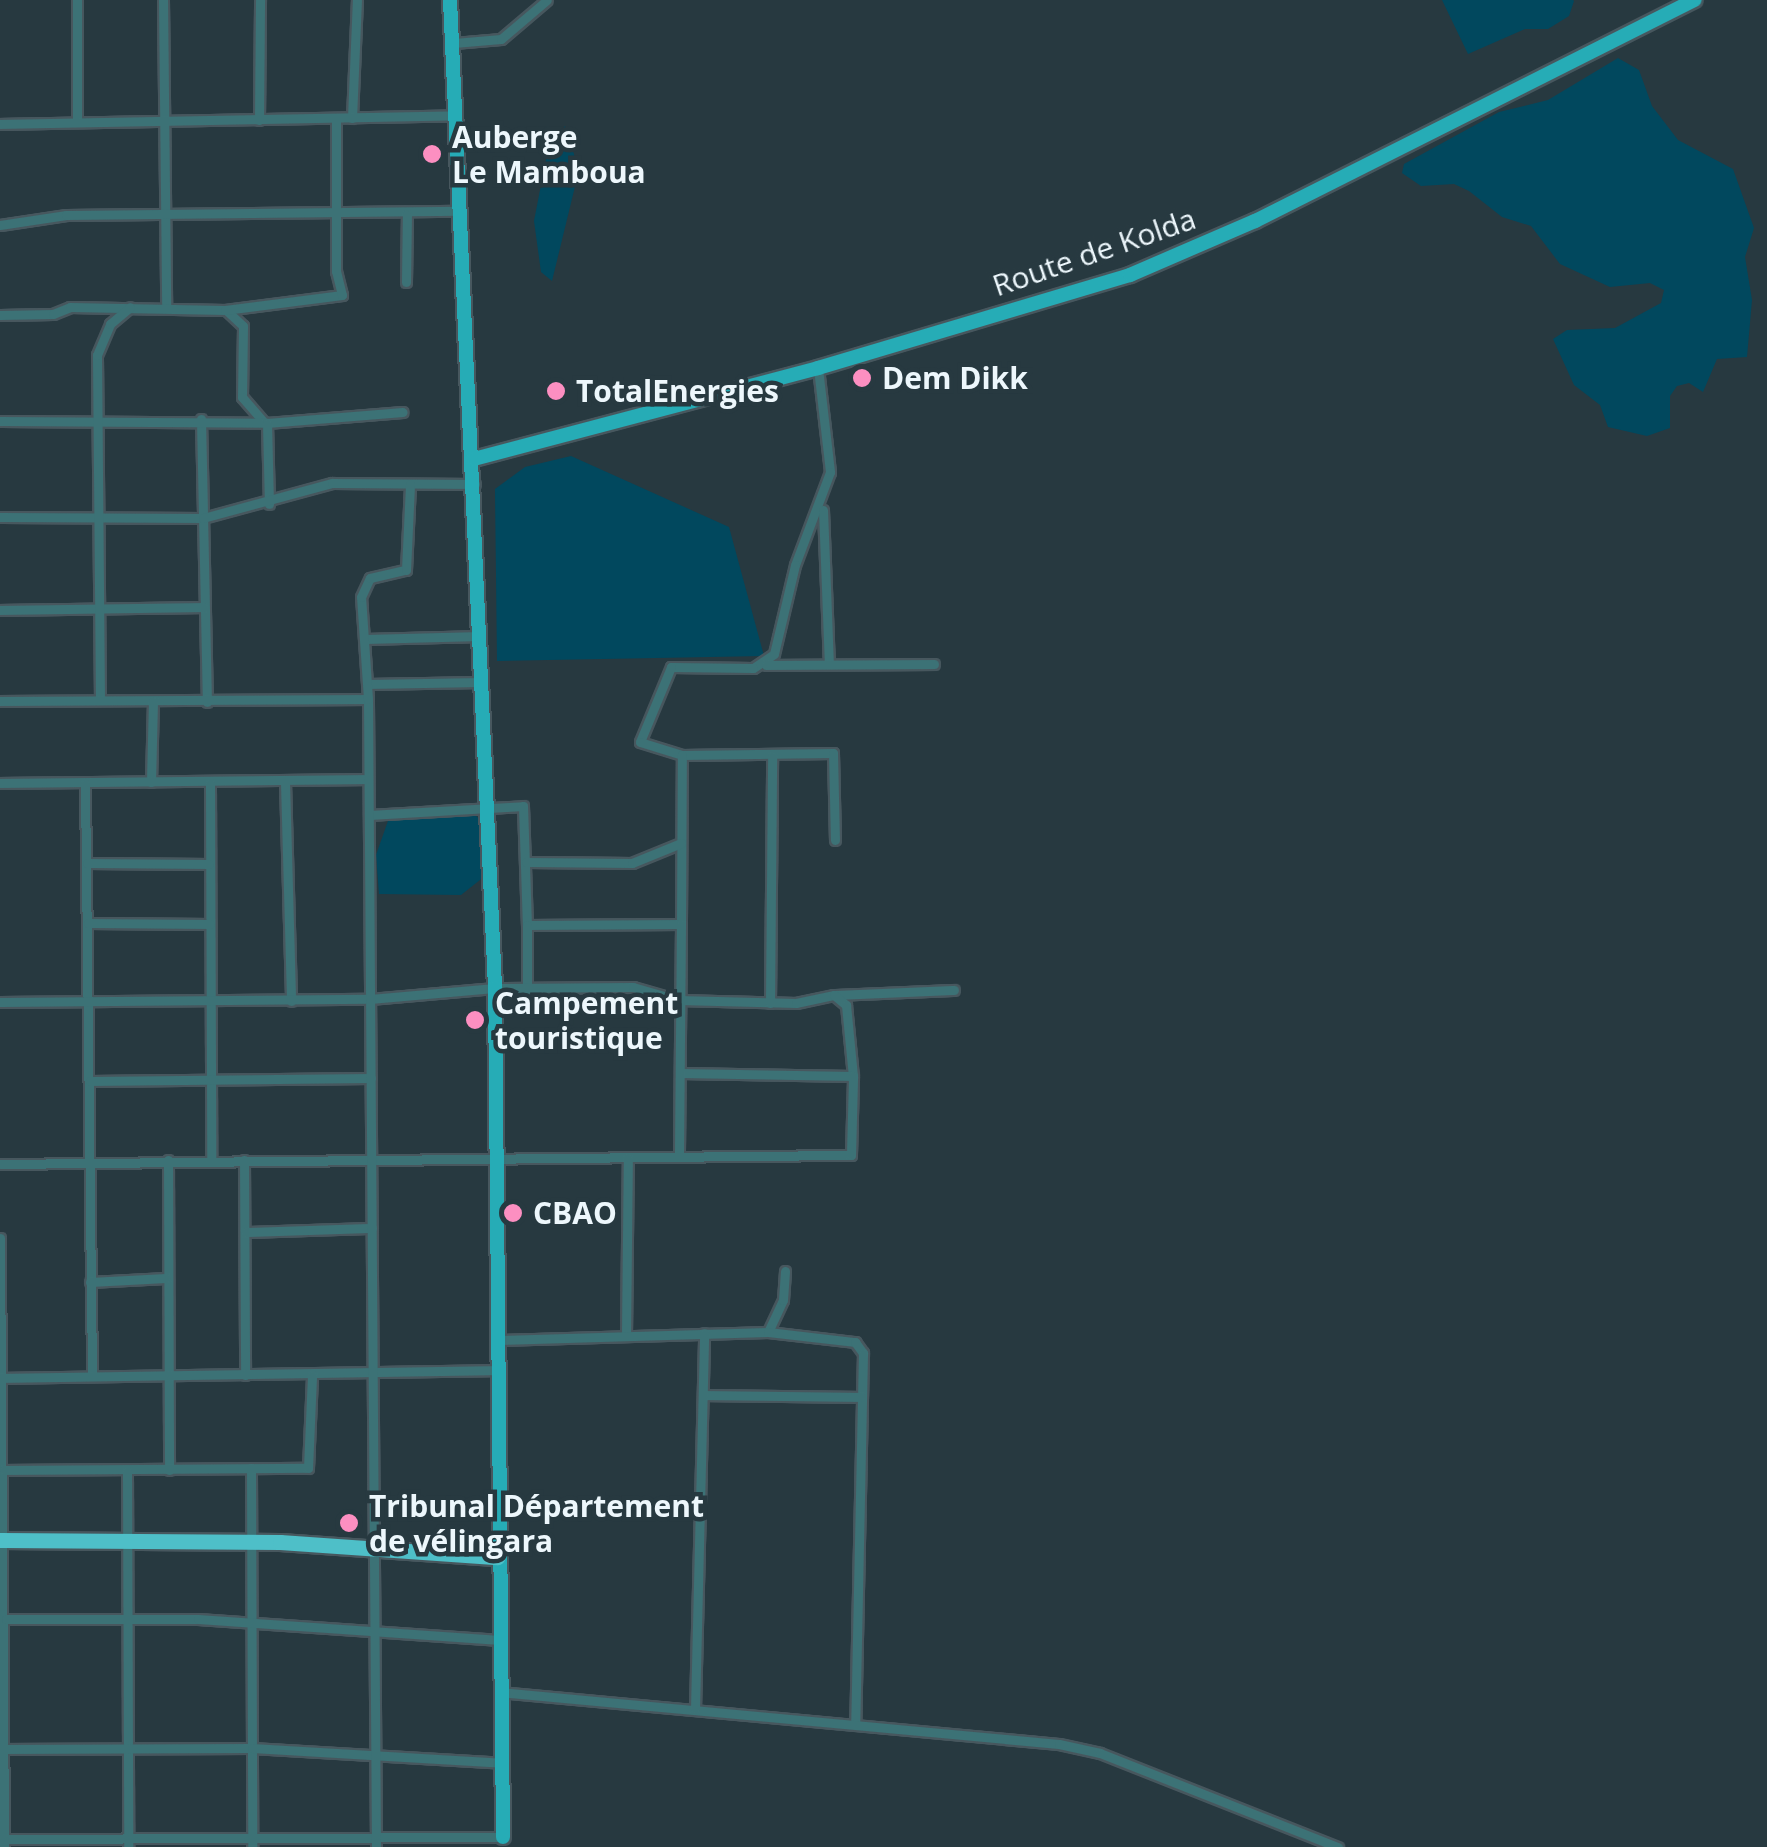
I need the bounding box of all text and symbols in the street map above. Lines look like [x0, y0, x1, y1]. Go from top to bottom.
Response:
place label: Auberge Le Mamboua [452, 119, 646, 190]
marker: Auberge Le Mamboua [421, 143, 443, 165]
street label: Route de Kolda [988, 200, 1200, 304]
place label: Dem Dikk [882, 360, 1028, 396]
marker: Dem Dikk [851, 367, 873, 389]
place label: TotalEnergies [576, 373, 779, 409]
marker: TotalEnergies [545, 380, 567, 402]
place label: Campement touristique [495, 985, 678, 1056]
marker: Campement touristique [464, 1009, 486, 1031]
place label: CBAO [533, 1195, 617, 1231]
marker: CBAO [502, 1202, 524, 1224]
place label: Tribunal Département de vélingara [369, 1488, 704, 1558]
marker: Tribunal Département de vélingara [338, 1512, 360, 1534]

